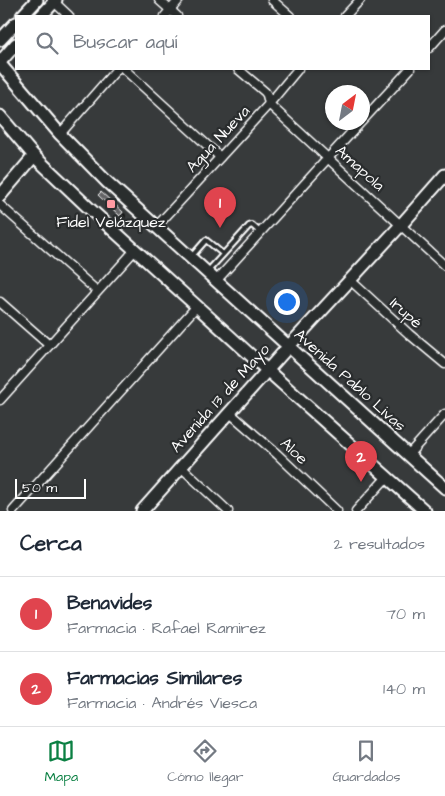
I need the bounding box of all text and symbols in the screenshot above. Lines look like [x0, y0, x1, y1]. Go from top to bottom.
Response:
search box [15, 15, 430, 70]
icon: search [33, 29, 61, 57]
text: Buscar aquí [73, 29, 177, 56]
north arrow [325, 85, 370, 130]
street label: Agua Nueva [181, 101, 256, 178]
street label: Amapola [331, 140, 389, 196]
pin: 1 [204, 187, 236, 228]
marker: Fidel Velázquez [105, 198, 117, 210]
place label: Fidel Velázquez [56, 211, 166, 233]
your location [274, 289, 300, 315]
street label: Irupé [385, 292, 427, 334]
street label: Avenida Pablo Livas [289, 324, 411, 436]
street label: Avenida 13 de Mayo [165, 339, 276, 458]
street label: Aloe [275, 433, 313, 470]
pin: 2 [345, 441, 377, 482]
scale bar [15, 476, 86, 499]
text: 50 m [22, 478, 57, 498]
text: Cerca [20, 529, 82, 558]
text: 2 resultados [333, 533, 425, 555]
text: Benavides [67, 590, 152, 617]
text: 1 [35, 603, 37, 625]
text: 70 m [386, 603, 425, 625]
text: Farmacia · Rafael Ramirez [67, 617, 266, 639]
text: Farmacias Similares [67, 665, 242, 692]
text: 2 [31, 678, 41, 700]
text: 140 m [383, 678, 425, 700]
text: Farmacia · Andrés Viesca [67, 692, 257, 714]
tab: Mapa [45, 737, 78, 787]
tab: Cómo llegar [167, 737, 243, 787]
tab: Guardados [332, 737, 400, 787]

